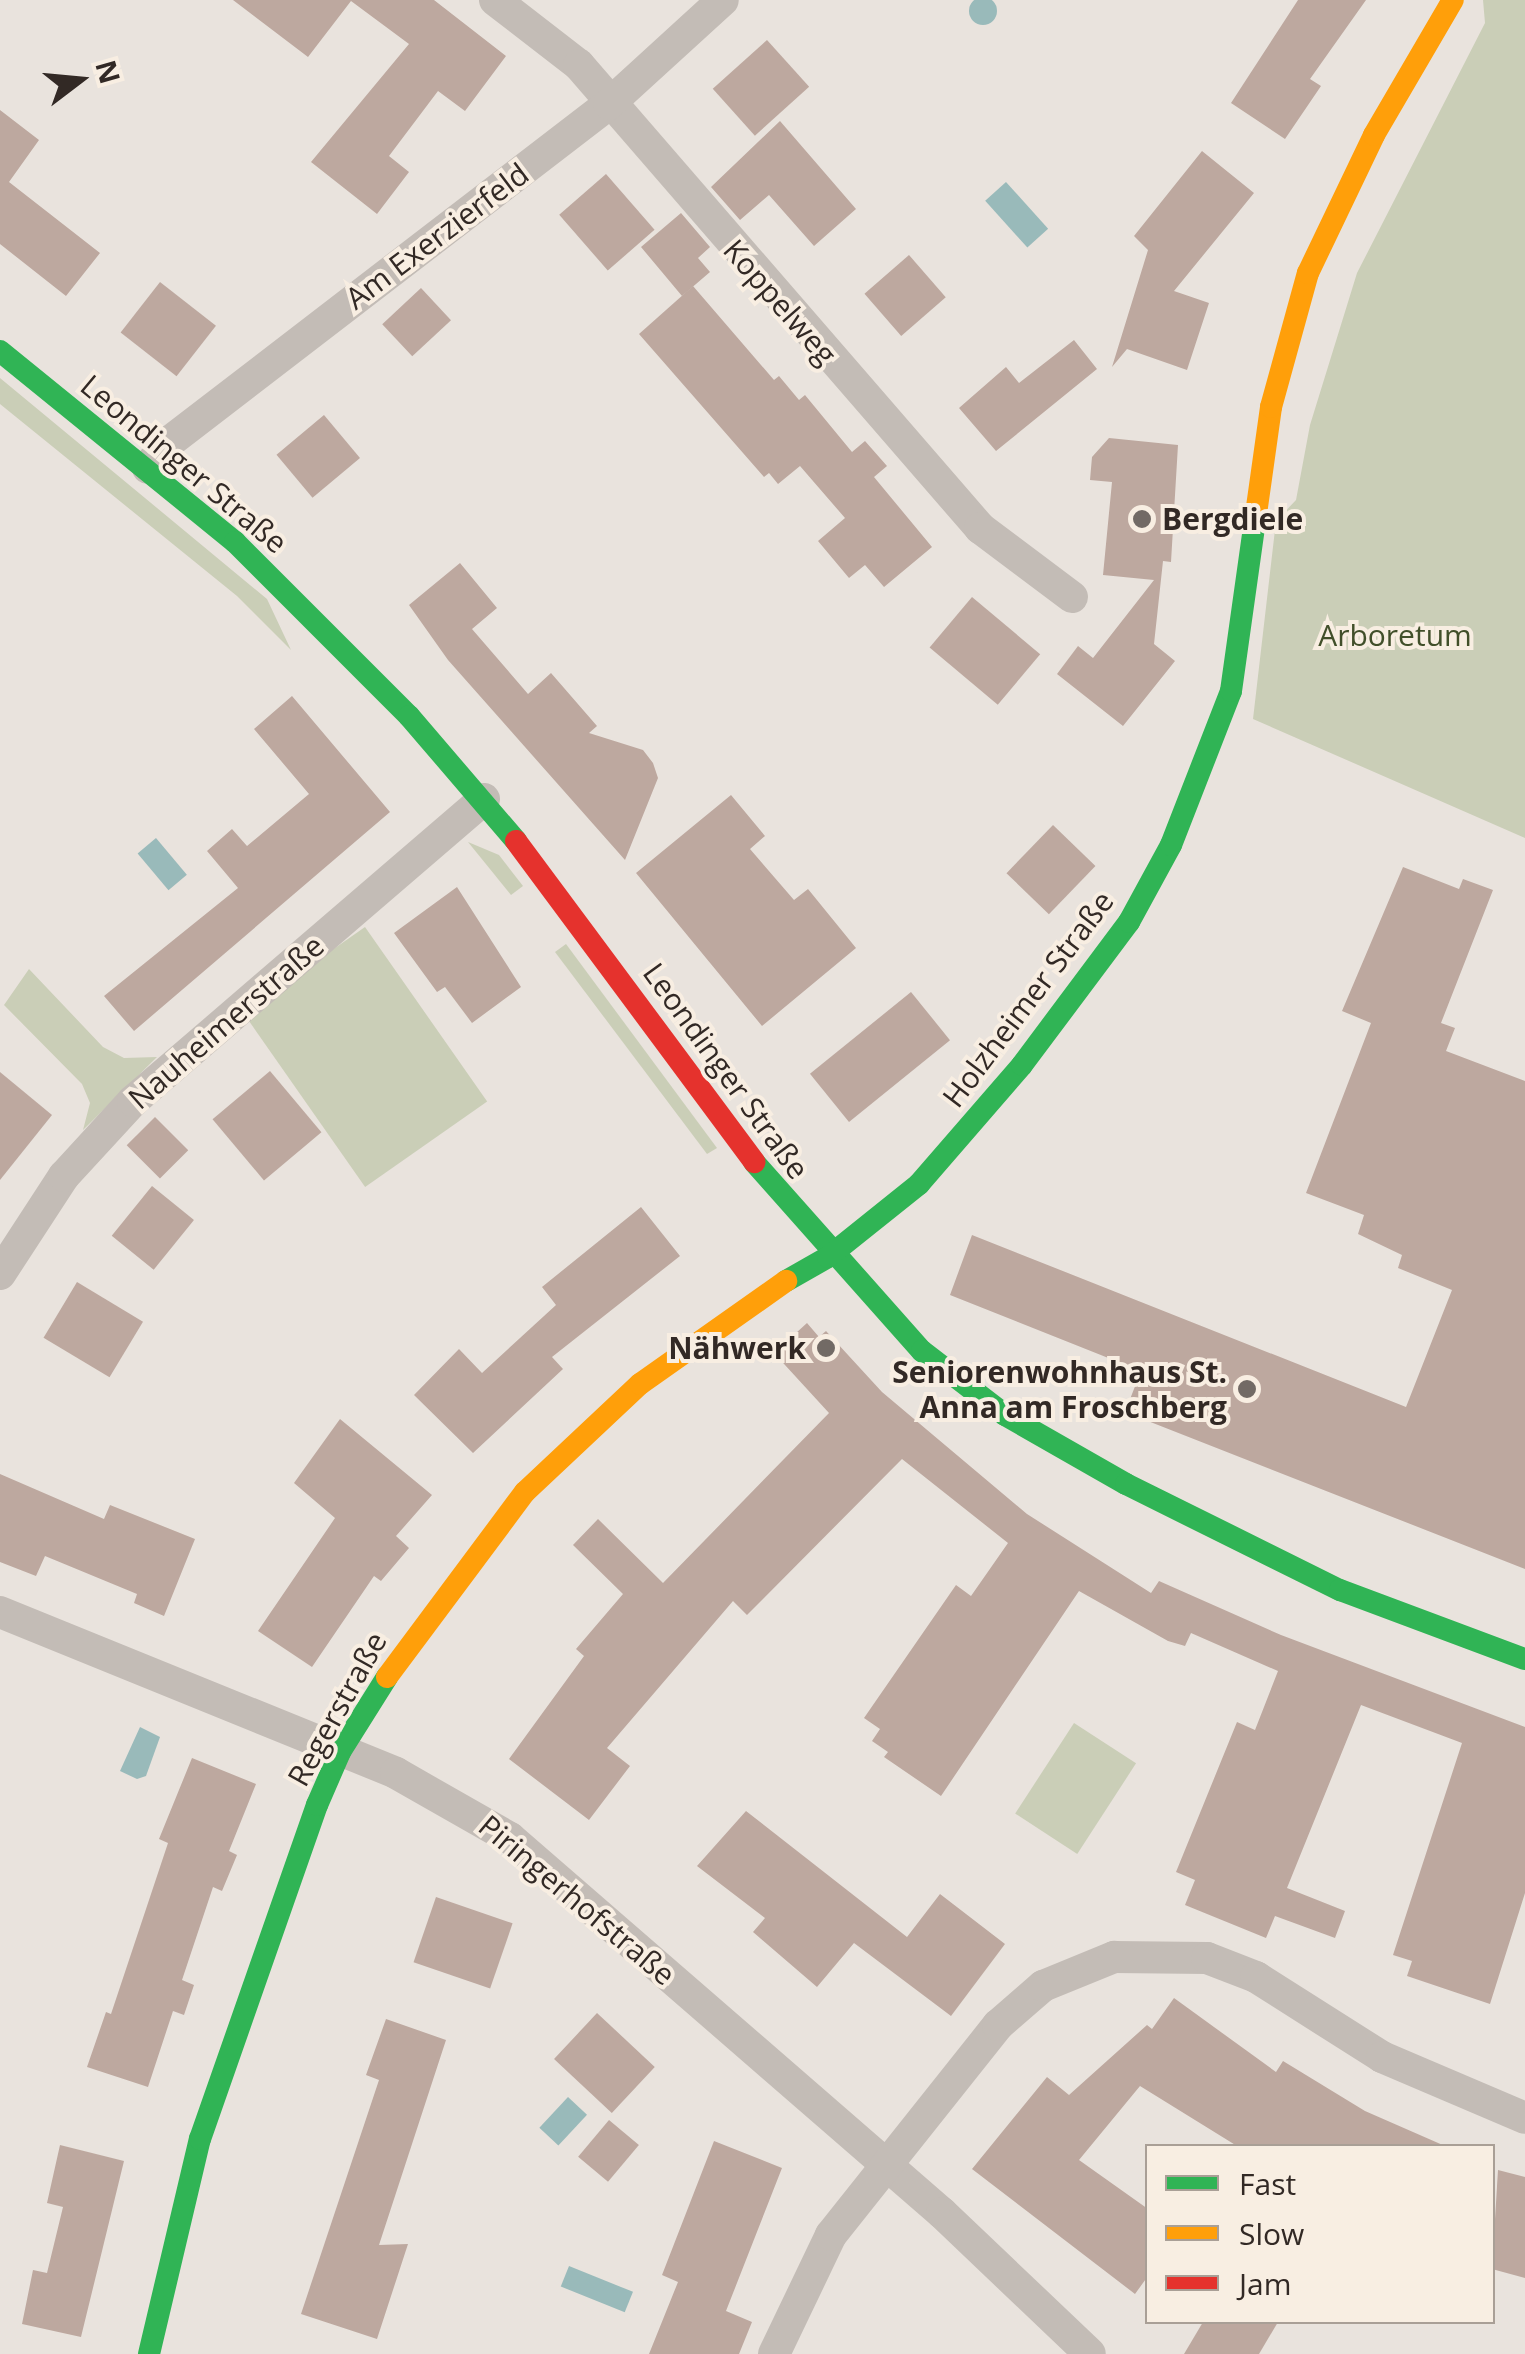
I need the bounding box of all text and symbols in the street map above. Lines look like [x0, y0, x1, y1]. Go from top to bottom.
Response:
north arrow [30, 30, 130, 130]
text: N [87, 56, 130, 88]
street label: Am Exerzierfeld [338, 156, 536, 316]
street label: Koppelweg [716, 232, 844, 372]
street label: Leondinger Straße [74, 367, 294, 561]
place label: Bergdiele [1162, 501, 1303, 537]
marker: Bergdiele [1131, 508, 1153, 530]
park label: Arboretum [1318, 617, 1472, 653]
street label: Holzheimer Straße [935, 884, 1121, 1114]
street label: Nauheimerstraße [121, 927, 331, 1117]
street label: Leondinger Straße [636, 956, 816, 1186]
place label: Nähwerk [668, 1330, 806, 1366]
marker: Nähwerk [815, 1337, 837, 1359]
place label: Seniorenwohnhaus St. Anna am Froschberg [892, 1354, 1227, 1424]
marker: Seniorenwohnhaus St. Anna am Froschberg [1236, 1378, 1258, 1400]
street label: Regerstraße [280, 1626, 394, 1792]
street label: Piringerhofstraße [472, 1807, 682, 1993]
legend [1145, 2144, 1495, 2324]
text: Fast [1239, 2163, 1296, 2204]
text: Slow [1239, 2213, 1304, 2254]
text: Jam [1239, 2263, 1292, 2304]

